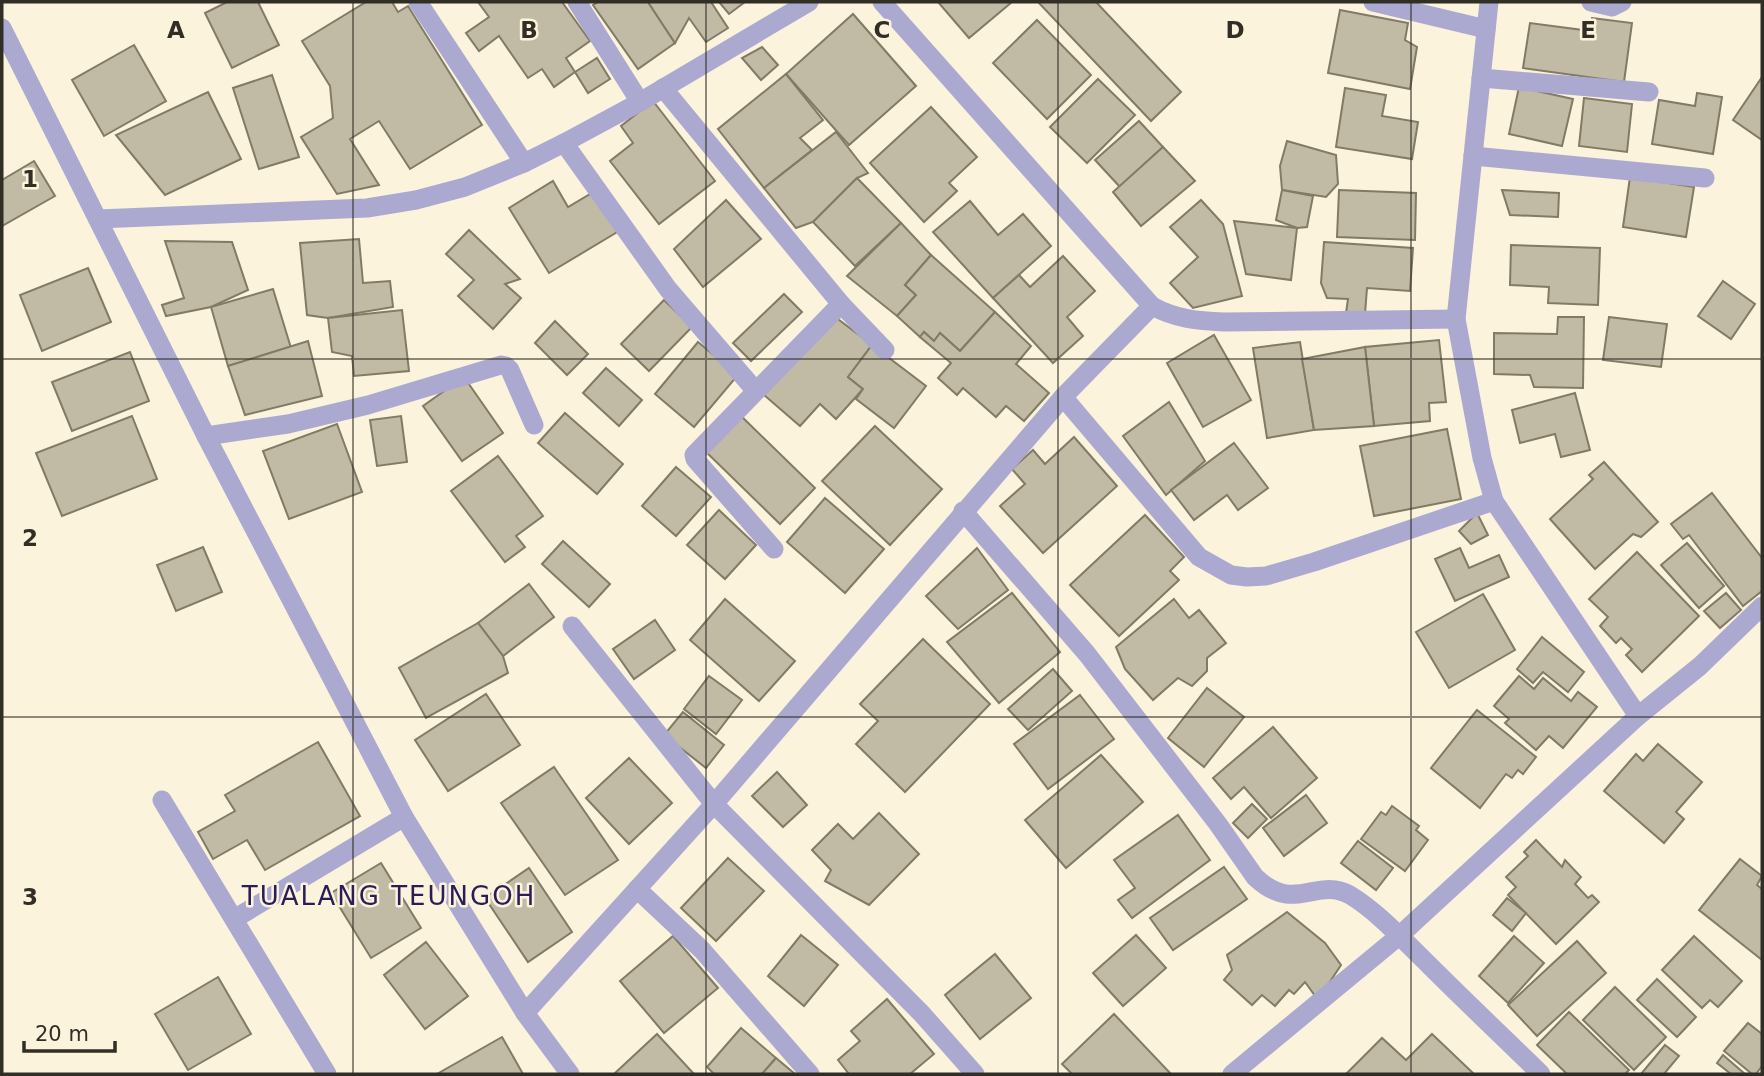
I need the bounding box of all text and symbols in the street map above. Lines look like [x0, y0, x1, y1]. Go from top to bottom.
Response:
text: A [167, 17, 185, 43]
text: B [520, 17, 538, 43]
text: C [874, 17, 890, 43]
text: D [1225, 17, 1245, 43]
text: E [1580, 17, 1596, 43]
text: 1 [22, 166, 38, 192]
text: 2 [22, 525, 38, 551]
district label: TUALANG TEUNGOH [241, 881, 536, 911]
text: 3 [22, 884, 38, 910]
scale bar [24, 1010, 116, 1054]
text: 20 m [35, 1022, 89, 1046]

